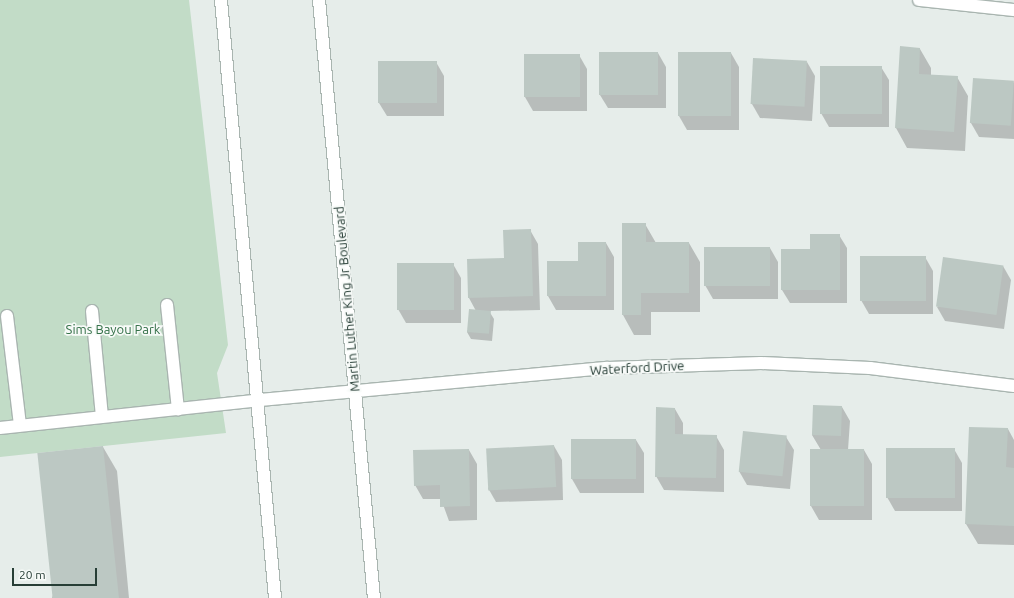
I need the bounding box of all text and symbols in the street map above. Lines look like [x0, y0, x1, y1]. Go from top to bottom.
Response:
street label: Martin Luther King Jr Boulevard [331, 206, 363, 392]
park label: Sims Bayou Park [66, 321, 160, 337]
street label: Waterford Drive [589, 358, 685, 378]
scale bar [14, 560, 99, 586]
text: 20 m [19, 568, 46, 581]

